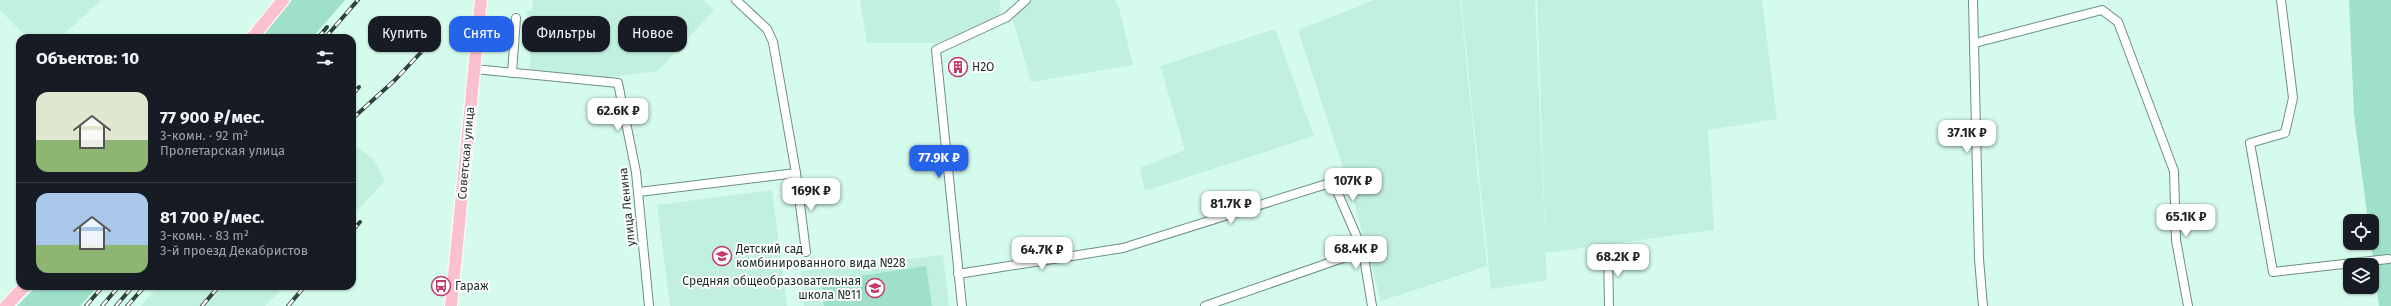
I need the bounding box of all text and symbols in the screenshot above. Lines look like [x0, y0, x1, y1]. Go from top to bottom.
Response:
chip: Купить [368, 16, 441, 52]
chip: Снять [449, 16, 514, 52]
chip: Фильтры [522, 16, 610, 52]
chip: Новое [618, 16, 687, 52]
icon: filters [314, 47, 336, 69]
text: Объектов: 10 [36, 48, 139, 69]
building icon: Н2О [947, 56, 969, 78]
place label: Н2О [972, 60, 994, 74]
pin: 62.6K ₽ [581, 98, 655, 132]
text: 62.6K ₽ [596, 103, 640, 118]
street label: Советская улица [455, 106, 477, 200]
text: 77 900 ₽/мес. [160, 107, 265, 128]
icon: home [68, 108, 116, 156]
pin: 37.1K ₽ [1930, 120, 2004, 154]
text: 37.1K ₽ [1947, 125, 1987, 140]
text: 3-комн. · 92 m² [160, 128, 248, 143]
text: Пролетарская улица [160, 143, 285, 158]
pin: 77.9K ₽ [902, 145, 976, 179]
text: 77.9K ₽ [918, 150, 960, 165]
street label: улица Ленина [616, 167, 638, 247]
pin: 107K ₽ [1320, 168, 1386, 202]
text: 107K ₽ [1334, 173, 1372, 188]
pin: 169K ₽ [778, 178, 844, 212]
text: 169K ₽ [791, 183, 831, 198]
pin: 81.7K ₽ [1194, 191, 1268, 225]
text: 81.7K ₽ [1210, 196, 1252, 211]
pin: 65.1K ₽ [2149, 204, 2223, 238]
text: 81 700 ₽/мес. [160, 207, 264, 228]
icon: home [68, 209, 116, 257]
text: 65.1K ₽ [2165, 209, 2207, 224]
map controls [2343, 214, 2379, 294]
button: locate [2343, 214, 2379, 250]
text: 3-комн. · 83 m² [160, 228, 249, 243]
pin: 68.4K ₽ [1319, 236, 1393, 270]
pin: 64.7K ₽ [1005, 237, 1079, 271]
text: 68.4K ₽ [1334, 241, 1378, 256]
place label: Детский сад комбинированного вида №28 [735, 242, 906, 270]
text: 64.7K ₽ [1021, 242, 1063, 257]
text: 3-й проезд Декабристов [160, 243, 308, 258]
pin: 68.2K ₽ [1581, 244, 1655, 278]
school or university icon: Детский сад комбинированного вида №28 [711, 245, 733, 267]
text: 68.2K ₽ [1596, 249, 1640, 264]
button: layers [2343, 258, 2379, 294]
place label: Средняя общеобразовательная школа №11 [682, 274, 861, 302]
bus stop icon: Гараж [430, 275, 452, 297]
school or university icon: Средняя общеобразовательная школа №11 [864, 277, 886, 299]
place label: Гараж [455, 279, 489, 293]

